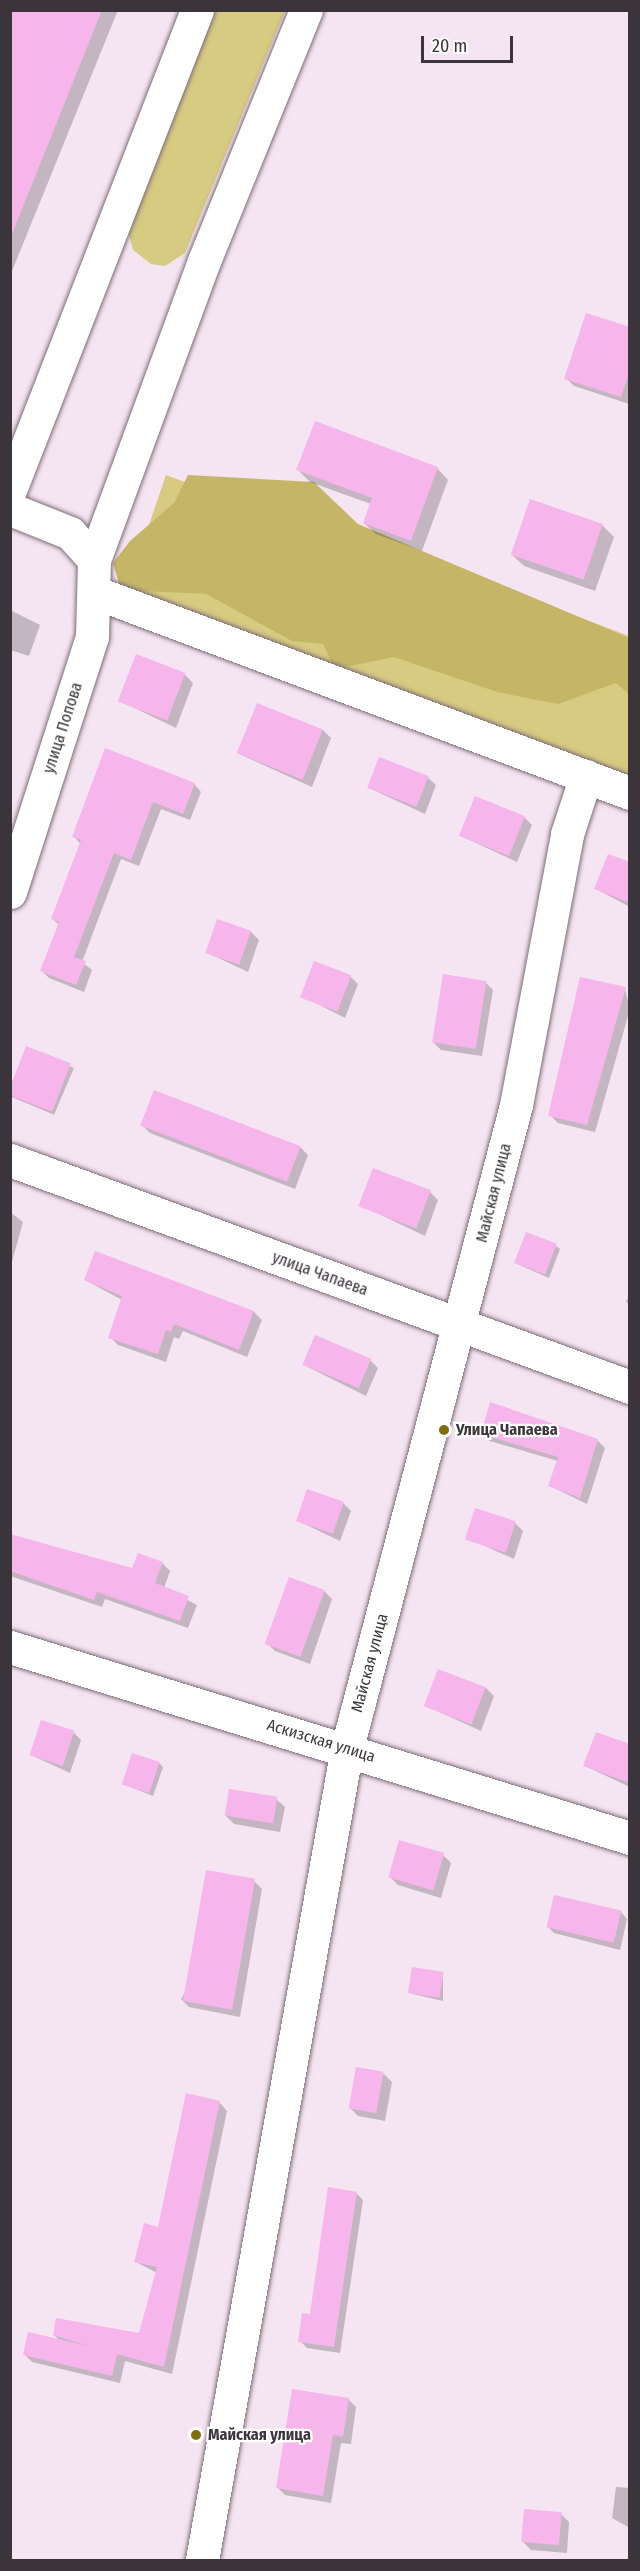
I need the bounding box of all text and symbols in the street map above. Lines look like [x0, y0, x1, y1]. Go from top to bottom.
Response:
scale bar [424, 24, 516, 62]
text: 20 m [432, 35, 467, 57]
street label: улица Попова [39, 680, 87, 776]
street label: Майская улица [472, 1141, 516, 1245]
street label: улица Чапаева [270, 1248, 370, 1300]
place label: Улица Чапаева [456, 1420, 558, 1440]
marker: Улица Чапаева [437, 1423, 451, 1437]
street label: Майская улица [348, 1611, 392, 1715]
street label: Аскизская улица [265, 1715, 377, 1767]
place label: Майская улица [208, 2425, 311, 2445]
marker: Майская улица [189, 2428, 203, 2442]

